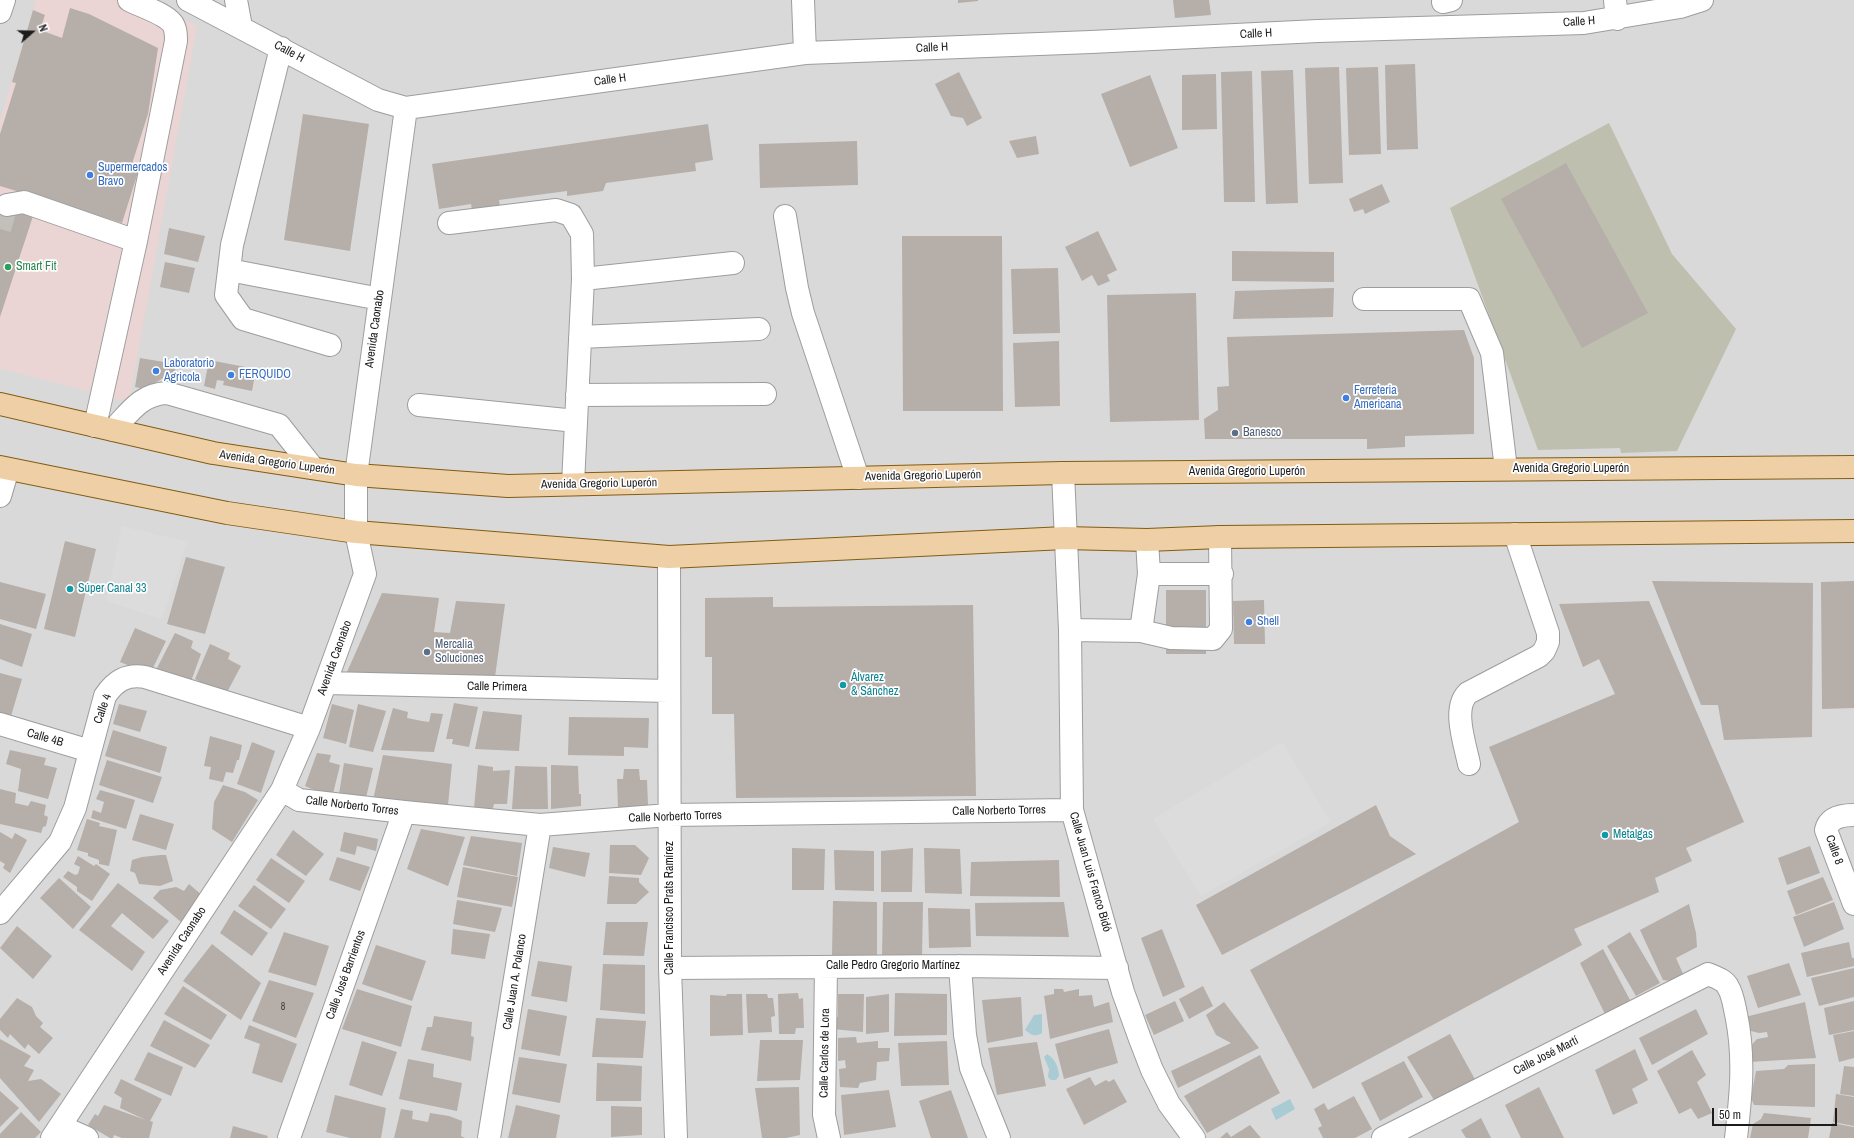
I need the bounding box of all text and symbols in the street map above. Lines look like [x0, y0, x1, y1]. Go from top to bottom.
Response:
north arrow [12, 12, 52, 52]
street label: Calle H [1562, 14, 1596, 30]
text: N [36, 22, 51, 33]
street label: Calle H [1240, 26, 1272, 42]
street label: Calle H [271, 38, 307, 66]
street label: Calle H [916, 40, 948, 56]
street label: Calle H [593, 71, 627, 89]
place label: Supermercados Bravo [98, 161, 167, 189]
marker: Supermercados Bravo [85, 170, 95, 180]
place label: Smart Fit [16, 260, 56, 274]
marker: Smart Fit [3, 262, 13, 272]
street label: Avenida Caonabo [362, 289, 388, 369]
place label: Laboratorio Agricola [164, 357, 214, 385]
marker: Laboratorio Agricola [151, 366, 161, 376]
place label: FERQUIDO [239, 368, 291, 382]
marker: FERQUIDO [226, 370, 236, 380]
place label: Ferreteria Americana [1354, 384, 1402, 412]
marker: Ferreteria Americana [1341, 393, 1351, 403]
place label: Banesco [1243, 426, 1281, 440]
marker: Banesco [1230, 428, 1240, 438]
street label: Avenida Gregorio Luperón [218, 448, 336, 478]
street label: Avenida Gregorio Luperón [1513, 462, 1629, 476]
street label: Avenida Gregorio Luperón [1189, 465, 1305, 479]
street label: Avenida Gregorio Luperón [865, 468, 981, 484]
street label: Avenida Gregorio Luperón [541, 476, 657, 492]
place label: Súper Canal 33 [78, 582, 146, 596]
marker: Súper Canal 33 [65, 584, 75, 594]
place label: Shell [1257, 615, 1279, 629]
marker: Shell [1244, 617, 1254, 627]
street label: Avenida Caonabo [315, 619, 355, 697]
place label: Mercalia Soluciones [435, 638, 484, 666]
marker: Mercalia Soluciones [422, 647, 432, 657]
place label: Álvarez & Sánchez [851, 671, 899, 699]
street label: Calle Primera [467, 679, 527, 695]
marker: Álvarez & Sánchez [838, 680, 848, 690]
street label: Calle 4 [91, 692, 115, 726]
street label: Calle 4B [25, 726, 65, 750]
street label: Calle Norberto Torres [305, 793, 399, 819]
street label: Calle Norberto Torres [952, 803, 1046, 819]
street label: Calle Norberto Torres [628, 808, 722, 826]
street label: Calle Juan Luis Franco Bidó [1066, 810, 1114, 934]
place label: Metalgas [1613, 828, 1653, 842]
marker: Metalgas [1600, 830, 1610, 840]
street label: Calle 8 [1822, 833, 1846, 867]
street label: Calle Francisco Prats Ramírez [663, 841, 677, 975]
street label: Avenida Caonabo [155, 904, 209, 978]
street label: Calle José Barrientos [323, 928, 369, 1022]
street label: Calle Juan A. Polanco [500, 933, 530, 1031]
street label: Calle Pedro Gregorio Martínez [826, 959, 960, 973]
house number: 8 [281, 1001, 285, 1013]
street label: Calle Carlos de Lora [817, 1008, 833, 1098]
street label: Calle José Martí [1511, 1033, 1581, 1079]
scale bar [1714, 1100, 1839, 1126]
text: 50 m [1719, 1107, 1741, 1123]

